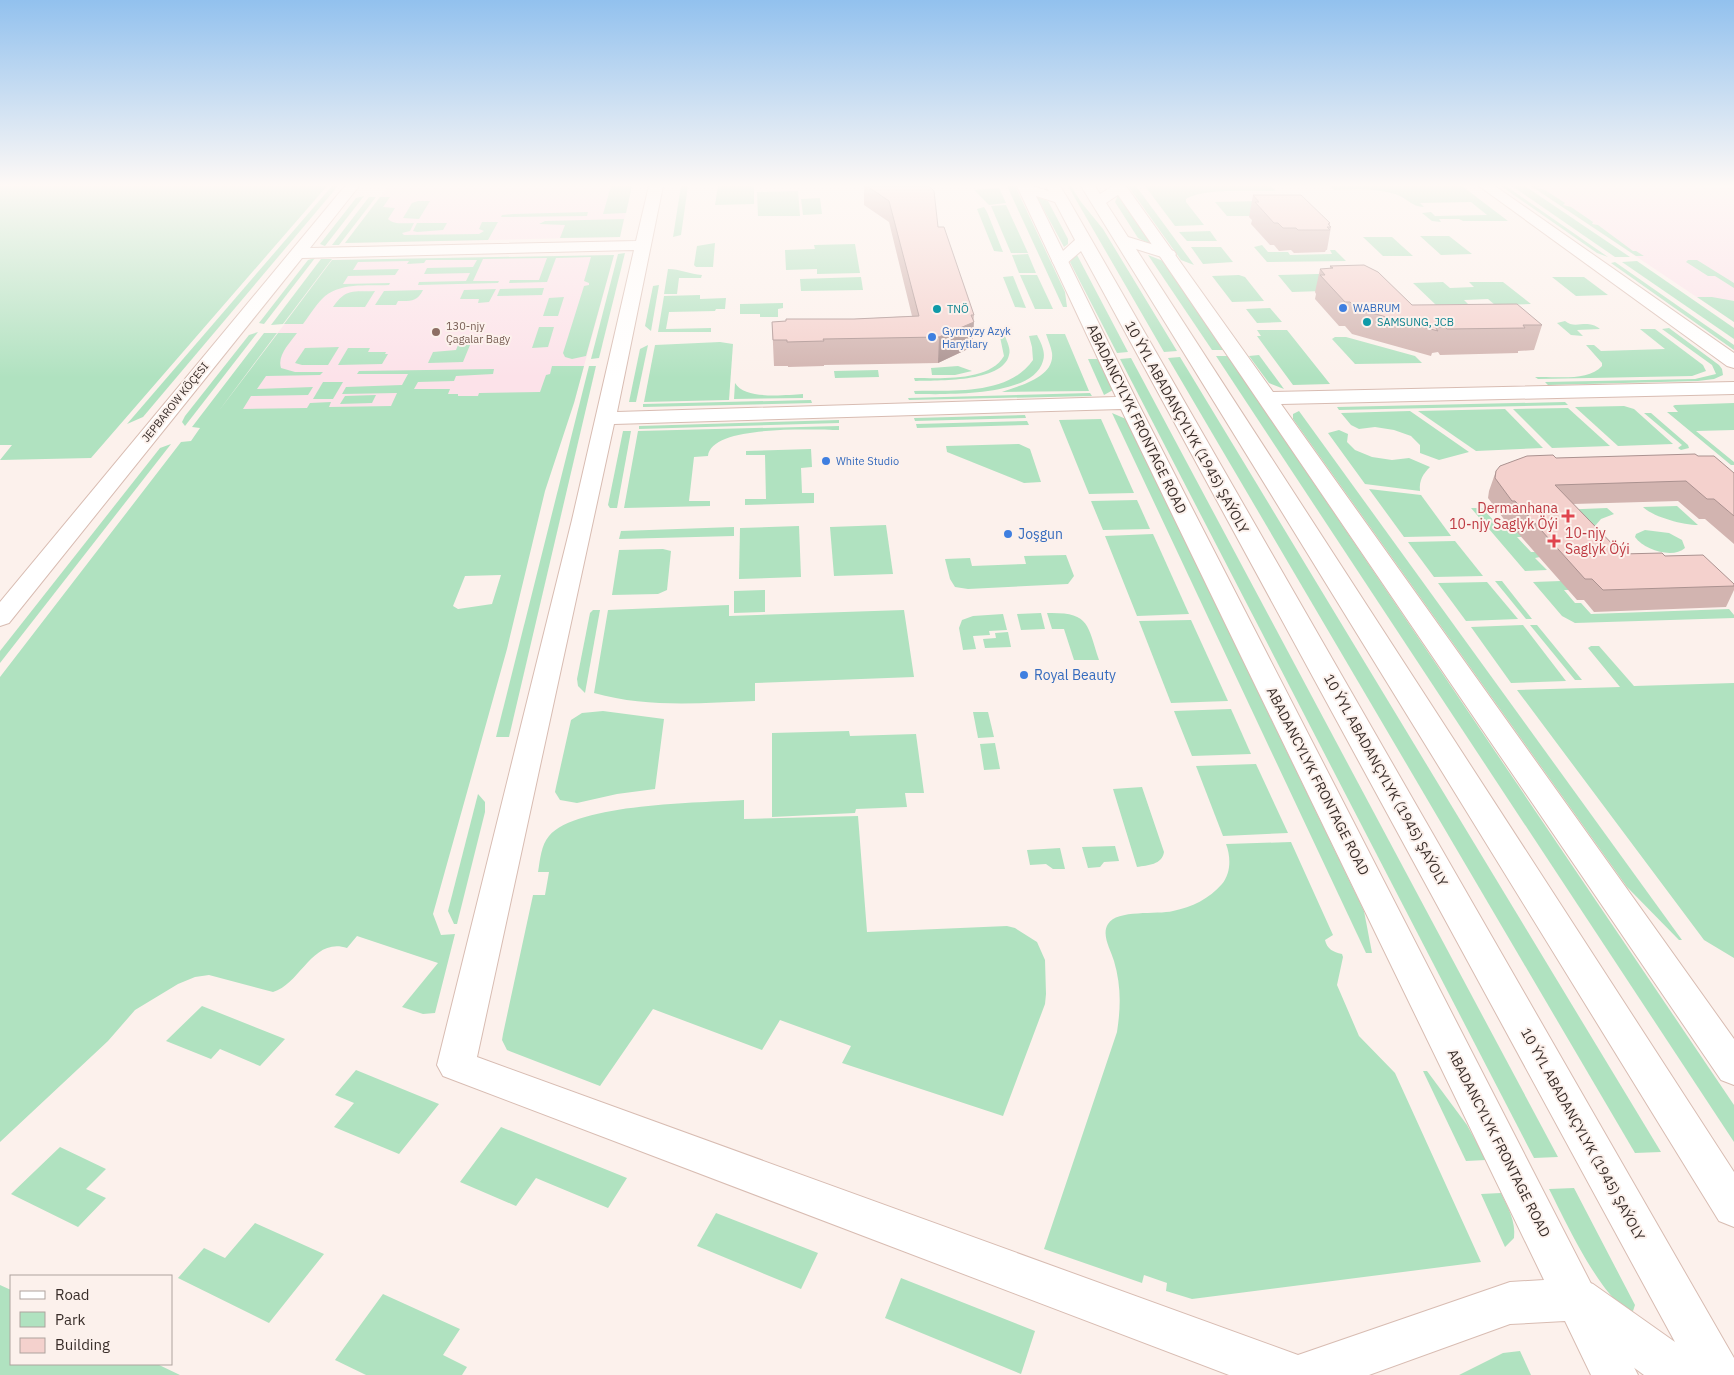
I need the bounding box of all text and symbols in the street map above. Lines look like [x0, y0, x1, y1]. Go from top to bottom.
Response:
place label: WABRUM [1353, 301, 1400, 315]
place label: TNÖ [947, 302, 969, 316]
marker: WABRUM [1337, 302, 1349, 314]
marker: TNÖ [931, 303, 943, 315]
place label: SAMSUNG, JCB [1377, 315, 1454, 329]
marker: SAMSUNG, JCB [1361, 316, 1373, 328]
street label: 10 ÝYL ABADANÇYLYK (1945) ŞAÝOLY [1121, 317, 1254, 537]
place label: 130-njy Çagalar Bagy [446, 319, 511, 346]
street label: ABADANCYLYK FRONTAGE ROAD [1083, 321, 1191, 517]
place label: Gyrmyzy Azyk Harytlary [942, 324, 1011, 351]
marker: 130-njy Çagalar Bagy [430, 326, 442, 338]
marker: Gyrmyzy Azyk Harytlary [926, 331, 938, 343]
street label: JEPBAROW KÖÇESI [139, 359, 211, 445]
place label: White Studio [836, 454, 899, 468]
marker: White Studio [820, 455, 832, 467]
place label: Dermanhana 10-njy Saglyk Öýi [1449, 499, 1559, 533]
marker: Dermanhana 10-njy Saglyk Öýi [1562, 510, 1574, 522]
place label: 10-njy Saglyk Öýi [1565, 524, 1630, 558]
place label: Joşgun [1018, 525, 1063, 543]
marker: Joşgun [1002, 528, 1014, 540]
marker: 10-njy Saglyk Öýi [1547, 534, 1561, 548]
place label: Royal Beauty [1034, 666, 1116, 684]
marker: Royal Beauty [1018, 669, 1030, 681]
street label: 10 ÝYL ABADANÇYLYK (1945) ŞAÝOLY [1320, 670, 1453, 890]
street label: ABADANCYLYK FRONTAGE ROAD [1263, 684, 1373, 878]
street label: 10 ÝYL ABADANÇYLYK (1945) ŞAÝOLY [1517, 1024, 1650, 1244]
street label: ABADANCYLYK FRONTAGE ROAD [1444, 1046, 1554, 1240]
legend [10, 1275, 172, 1365]
text: Road [55, 1285, 90, 1304]
text: Park [55, 1310, 85, 1329]
text: Building [55, 1335, 110, 1354]

